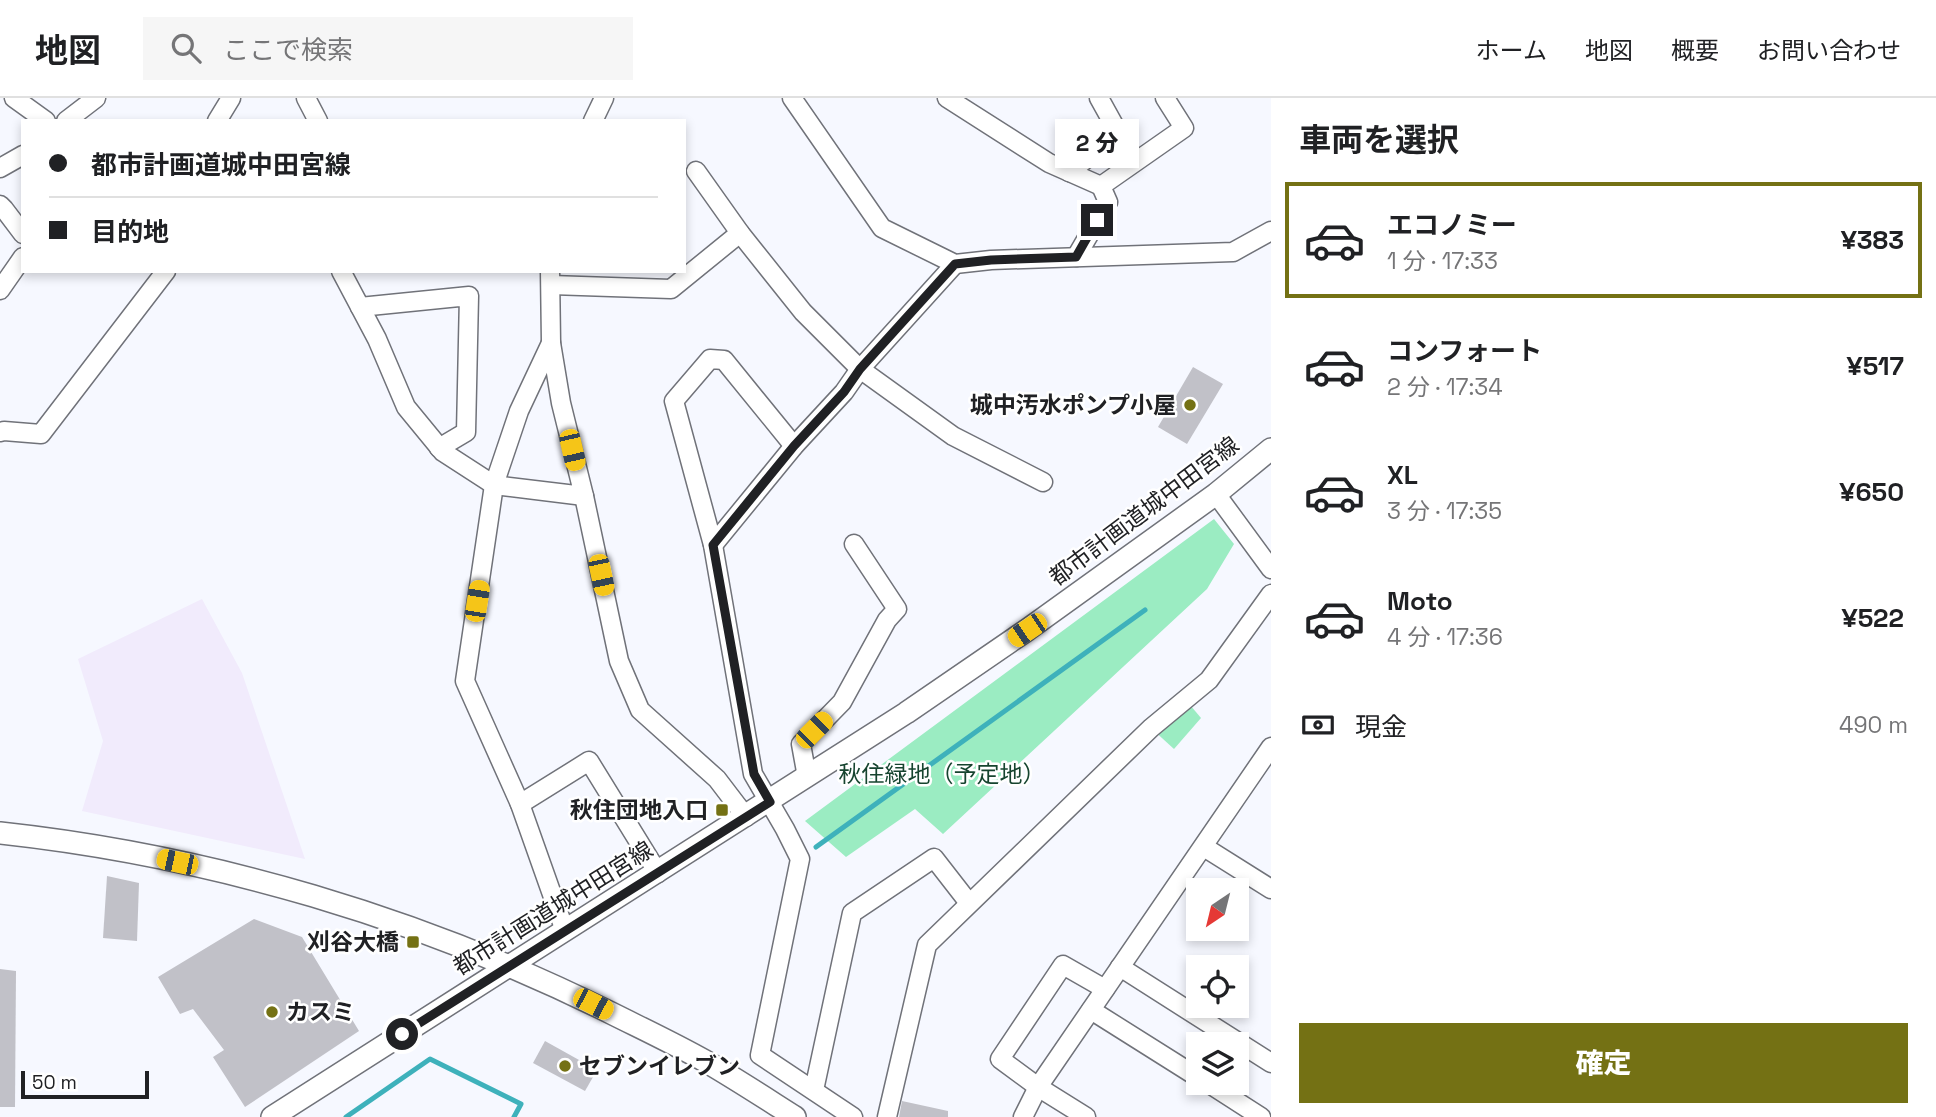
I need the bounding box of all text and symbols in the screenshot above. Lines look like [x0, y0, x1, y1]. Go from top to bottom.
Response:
search box [143, 17, 633, 80]
icon: search [167, 29, 205, 67]
text: 地図 [35, 30, 101, 72]
text: ここで検索 [223, 33, 353, 67]
text: ホーム [1476, 35, 1547, 66]
text: 地図 [1585, 35, 1633, 66]
text: 概要 [1671, 35, 1719, 66]
text: お問い合わせ [1757, 35, 1901, 66]
callout: 2 分 [1055, 118, 1139, 167]
text: 車両を選択 [1299, 120, 1459, 160]
text: 2 分 [1076, 128, 1118, 158]
text: 都市計画道城中田宮線 [91, 148, 351, 182]
route end [1081, 204, 1113, 236]
text: エコノミー [1387, 208, 1517, 242]
icon: car [1303, 209, 1366, 272]
text: 目的地 [91, 215, 169, 249]
text: ¥383 [1841, 223, 1904, 257]
text: 1 分 · 17:33 [1387, 246, 1498, 276]
text: コンフォート [1387, 334, 1542, 368]
icon: car [1303, 335, 1366, 398]
text: ¥517 [1847, 349, 1904, 383]
text: 2 分 · 17:34 [1387, 372, 1503, 402]
place label: 城中汚水ポンプ小屋 [970, 390, 1176, 420]
marker: 城中汚水ポンプ小屋 [1182, 397, 1198, 413]
car [558, 427, 587, 473]
street label: 都市計画道城中田宮線 [1043, 430, 1245, 592]
text: XL [1387, 458, 1418, 492]
icon: car [1303, 461, 1366, 524]
text: ¥650 [1839, 475, 1904, 509]
text: 3 分 · 17:35 [1387, 496, 1502, 526]
car [587, 552, 616, 598]
car [464, 579, 491, 623]
text: Moto [1387, 584, 1453, 618]
icon: car [1303, 587, 1366, 650]
text: ¥522 [1842, 601, 1904, 635]
car [1004, 610, 1051, 650]
text: 4 分 · 17:36 [1387, 622, 1503, 652]
icon: cash [1299, 706, 1337, 744]
car [792, 708, 837, 752]
text: 現金 [1355, 710, 1407, 744]
text: 490 m [1839, 710, 1908, 740]
park label: 秋住緑地（予定地） [839, 759, 1046, 789]
place label: 秋住団地入口 [570, 795, 708, 825]
marker: 秋住団地入口 [714, 802, 730, 818]
street label: 都市計画道城中田宮線 [448, 834, 658, 982]
car [155, 847, 200, 877]
north arrow [1186, 878, 1250, 942]
map controls [1186, 878, 1249, 1095]
place label: 刈谷大橋 [307, 927, 399, 957]
marker: 刈谷大橋 [405, 934, 421, 950]
button: locate [1186, 955, 1249, 1018]
car [570, 985, 617, 1023]
place label: カスミ [286, 997, 355, 1027]
marker: カスミ [264, 1004, 280, 1020]
route start [386, 1018, 418, 1050]
button: 確定 [1299, 1023, 1908, 1103]
button: layers [1186, 1032, 1249, 1095]
place label: セブンイレブン [579, 1051, 740, 1081]
marker: セブンイレブン [557, 1058, 573, 1074]
scale bar [21, 1068, 149, 1100]
text: 50 m [32, 1070, 77, 1095]

